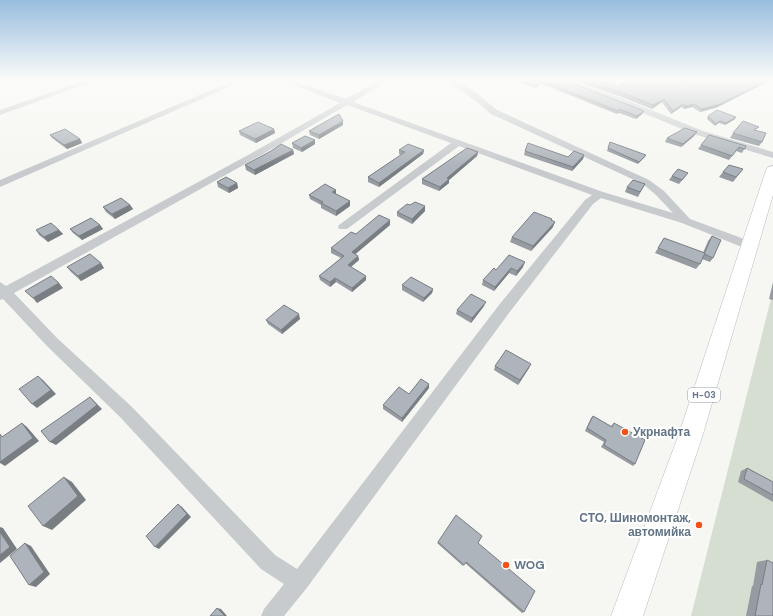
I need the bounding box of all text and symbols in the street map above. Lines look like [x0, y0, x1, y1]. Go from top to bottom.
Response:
road number: Н-03 [688, 388, 720, 402]
place label: Укрнафта [633, 424, 690, 440]
marker: Укрнафта [620, 427, 630, 437]
place label: СТО, Шиномонтаж, автомийка [579, 510, 691, 540]
marker: СТО, Шиномонтаж, автомийка [694, 520, 704, 530]
place label: WOG [514, 557, 545, 573]
marker: WOG [501, 560, 511, 570]

